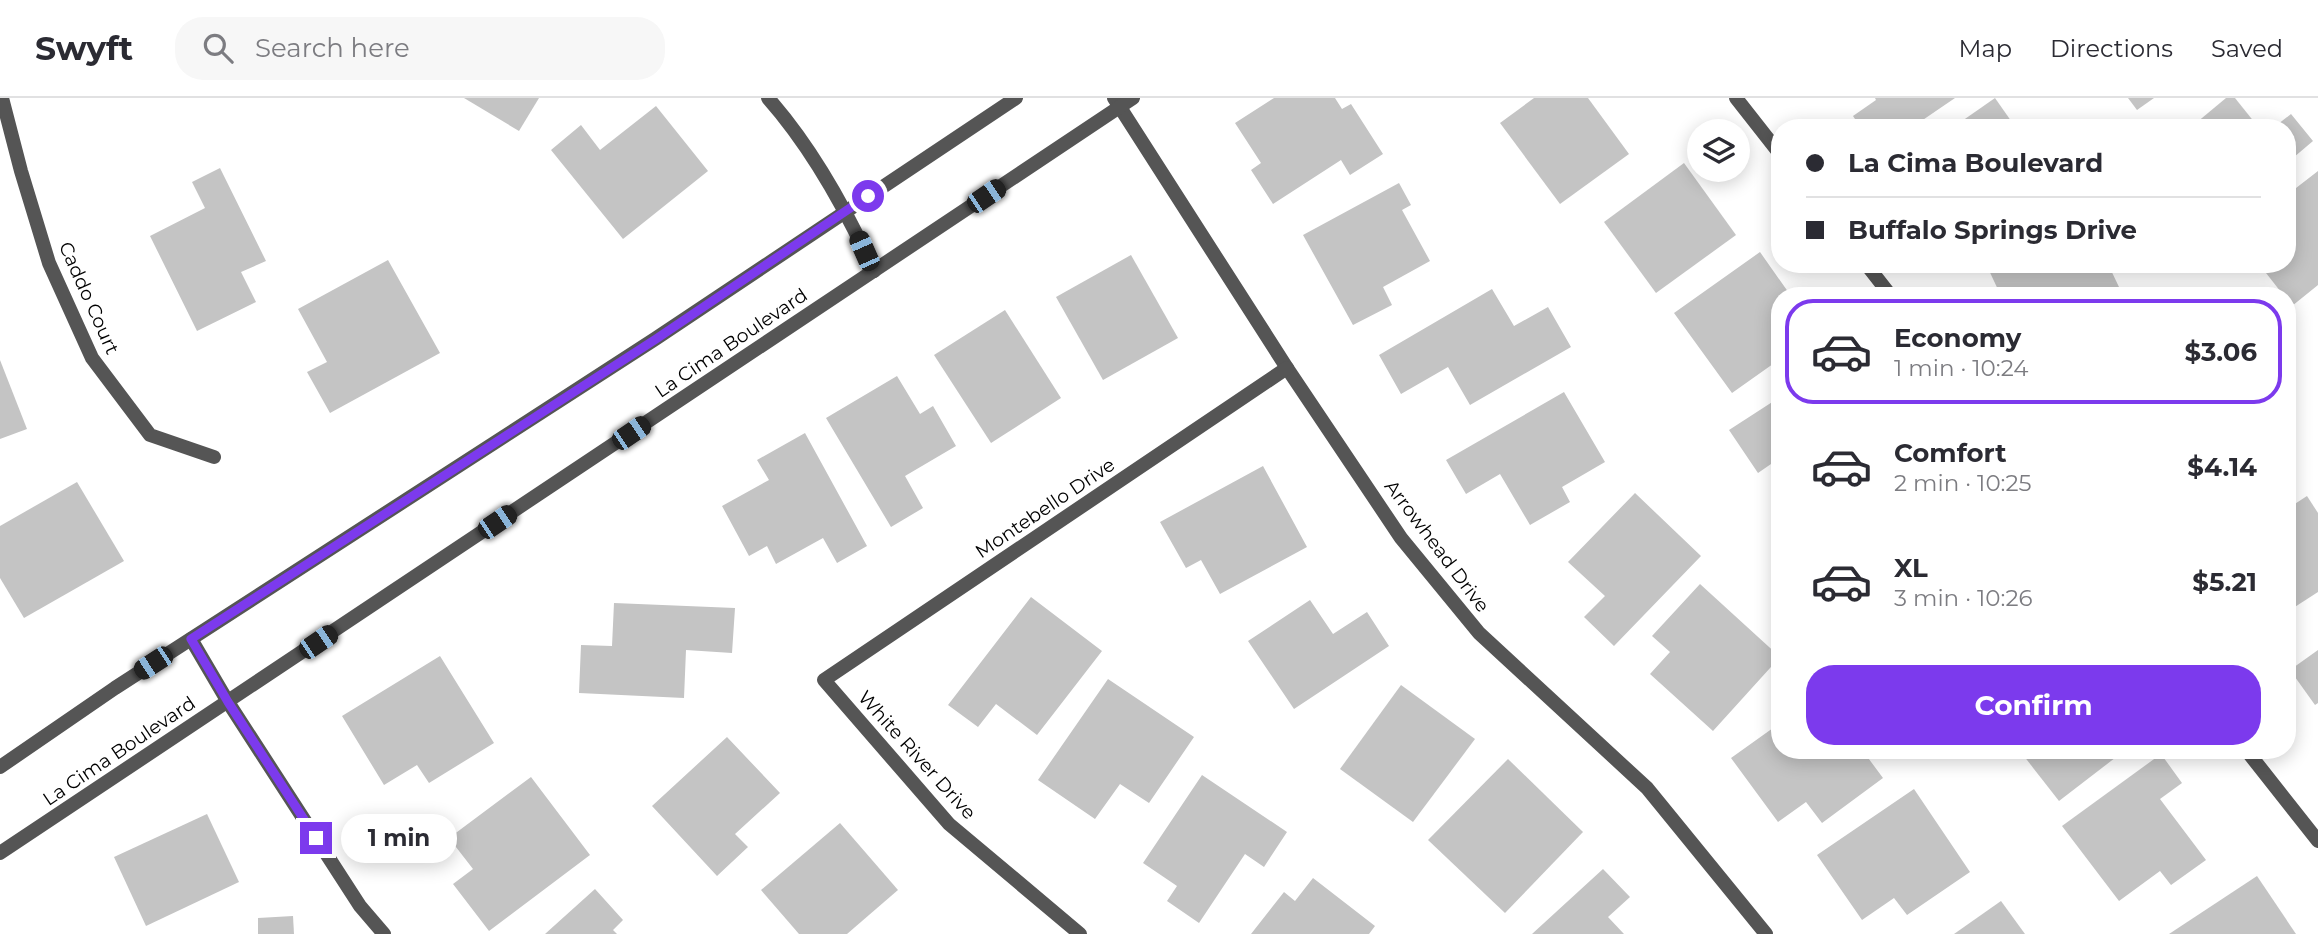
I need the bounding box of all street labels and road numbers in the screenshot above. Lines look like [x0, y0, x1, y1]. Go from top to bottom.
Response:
street label: Caddo Court [54, 238, 124, 358]
street label: La Cima Boulevard [650, 283, 812, 403]
street label: Montebello Drive [971, 453, 1119, 563]
street label: Arrowhead Drive [1380, 475, 1494, 617]
street label: White River Drive [853, 686, 981, 824]
street label: La Cima Boulevard [38, 691, 200, 811]

